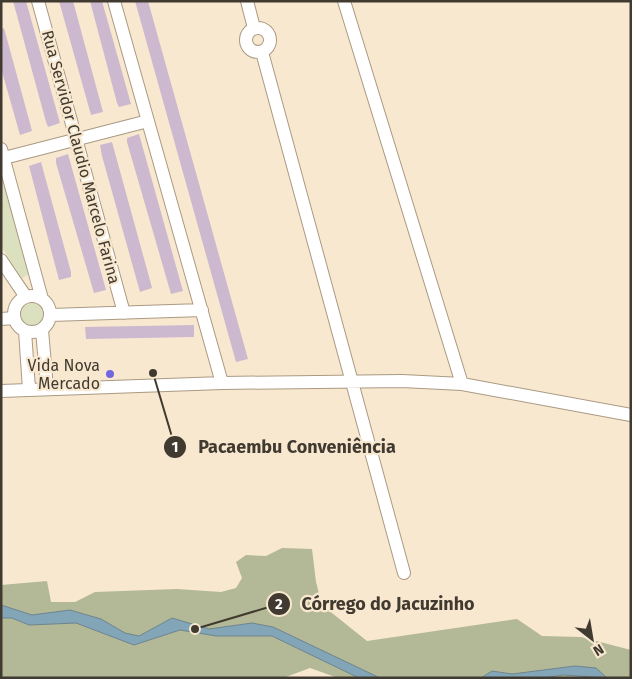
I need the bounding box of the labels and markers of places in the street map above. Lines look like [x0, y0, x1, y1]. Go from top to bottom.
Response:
place label: Vida Nova Mercado [28, 356, 100, 393]
marker: Vida Nova Mercado [104, 368, 116, 380]
callout: Pacaembu Conveniência [163, 430, 405, 463]
callout: Córrego do Jacuzinho [267, 588, 485, 621]

